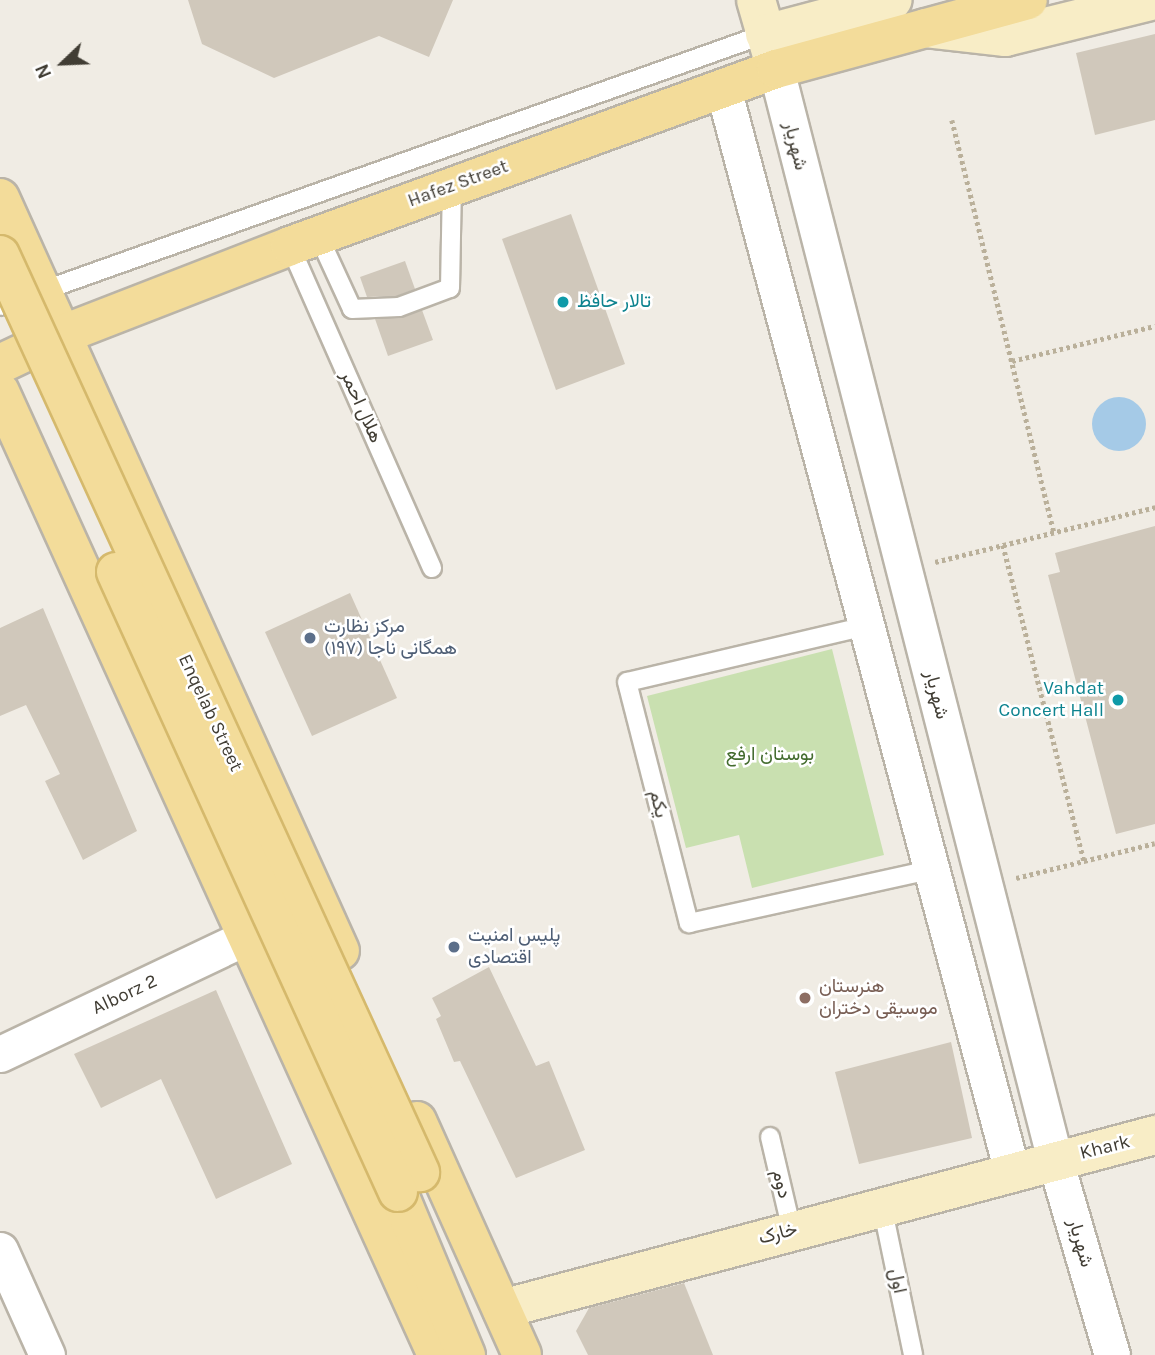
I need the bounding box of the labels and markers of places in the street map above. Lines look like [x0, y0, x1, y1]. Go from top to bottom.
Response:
place label: تالار حافظ [577, 291, 651, 313]
marker: تالار حافظ [555, 294, 571, 310]
place label: مرکز نظارت همگانی ناجا (۱۹۷) [324, 616, 457, 660]
marker: مرکز نظارت همگانی ناجا (۱۹۷) [302, 630, 318, 646]
place label: Vahdat Concert Hall [999, 678, 1104, 722]
marker: Vahdat Concert Hall [1110, 692, 1126, 708]
place label: پلیس امنیت اقتصادی [468, 925, 560, 969]
marker: پلیس امنیت اقتصادی [446, 939, 462, 955]
place label: هنرستان موسیقی دختران [819, 976, 938, 1020]
marker: هنرستان موسیقی دختران [797, 990, 813, 1006]

